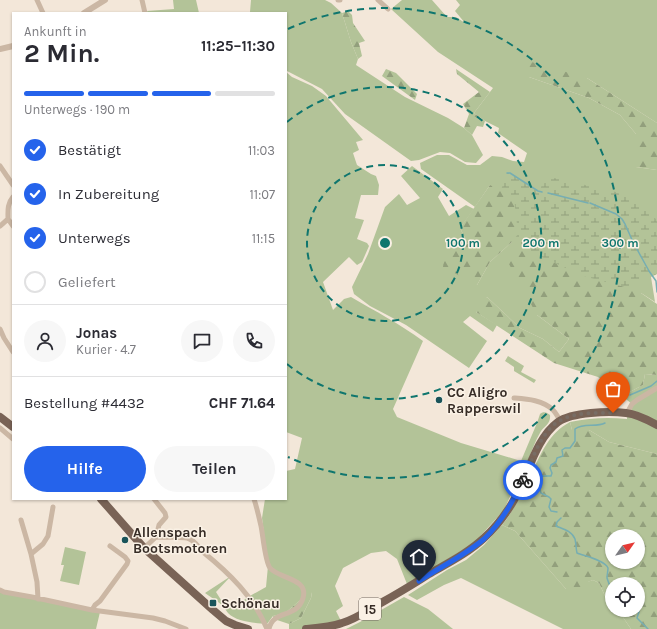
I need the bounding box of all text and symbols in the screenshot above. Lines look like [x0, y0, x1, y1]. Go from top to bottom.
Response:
text: Ankunft in [24, 24, 87, 39]
text: 11:25–11:30 [201, 37, 275, 55]
text: 2 Min. [24, 38, 99, 69]
text: Unterwegs · 190 m [24, 102, 130, 117]
icon: check [24, 139, 46, 161]
text: Bestätigt [58, 141, 121, 159]
text: 11:03 [248, 143, 275, 158]
icon: check [24, 183, 46, 205]
text: In Zubereitung [58, 185, 159, 203]
text: 11:07 [250, 187, 275, 202]
icon: check [24, 227, 46, 249]
text: Unterwegs [58, 229, 131, 247]
text: 11:15 [252, 231, 275, 246]
centre of rings [378, 236, 392, 250]
text: 100 m [446, 236, 480, 250]
text: 200 m [523, 236, 559, 250]
text: 300 m [601, 236, 639, 250]
text: Geliefert [58, 273, 116, 291]
button: person [24, 320, 66, 362]
button: chat [181, 320, 223, 362]
button: phone [233, 320, 275, 362]
text: Jonas [76, 324, 117, 342]
text: Kurier · 4.7 [76, 342, 136, 357]
pin [596, 372, 630, 413]
icon: bag [602, 378, 624, 400]
place label: CC Aligro Rapperswil [447, 384, 521, 417]
text: Bestellung #4432 [24, 394, 145, 412]
text: CHF 71.64 [209, 394, 275, 412]
marker: CC Aligro Rapperswil [434, 395, 444, 405]
button: Hilfe [24, 446, 146, 492]
button: Teilen [154, 446, 275, 492]
courier [503, 460, 543, 500]
icon: bike [512, 469, 534, 491]
place label: Allenspach Bootsmotoren [133, 524, 227, 557]
north arrow [605, 529, 645, 569]
map controls [605, 529, 645, 617]
marker: Allenspach Bootsmotoren [120, 535, 130, 545]
pin [402, 540, 436, 581]
icon: home [408, 546, 430, 568]
button: locate [605, 577, 645, 617]
place label: Schönau [221, 595, 280, 612]
marker: Schönau [208, 598, 218, 608]
road number: 15 [359, 598, 381, 620]

